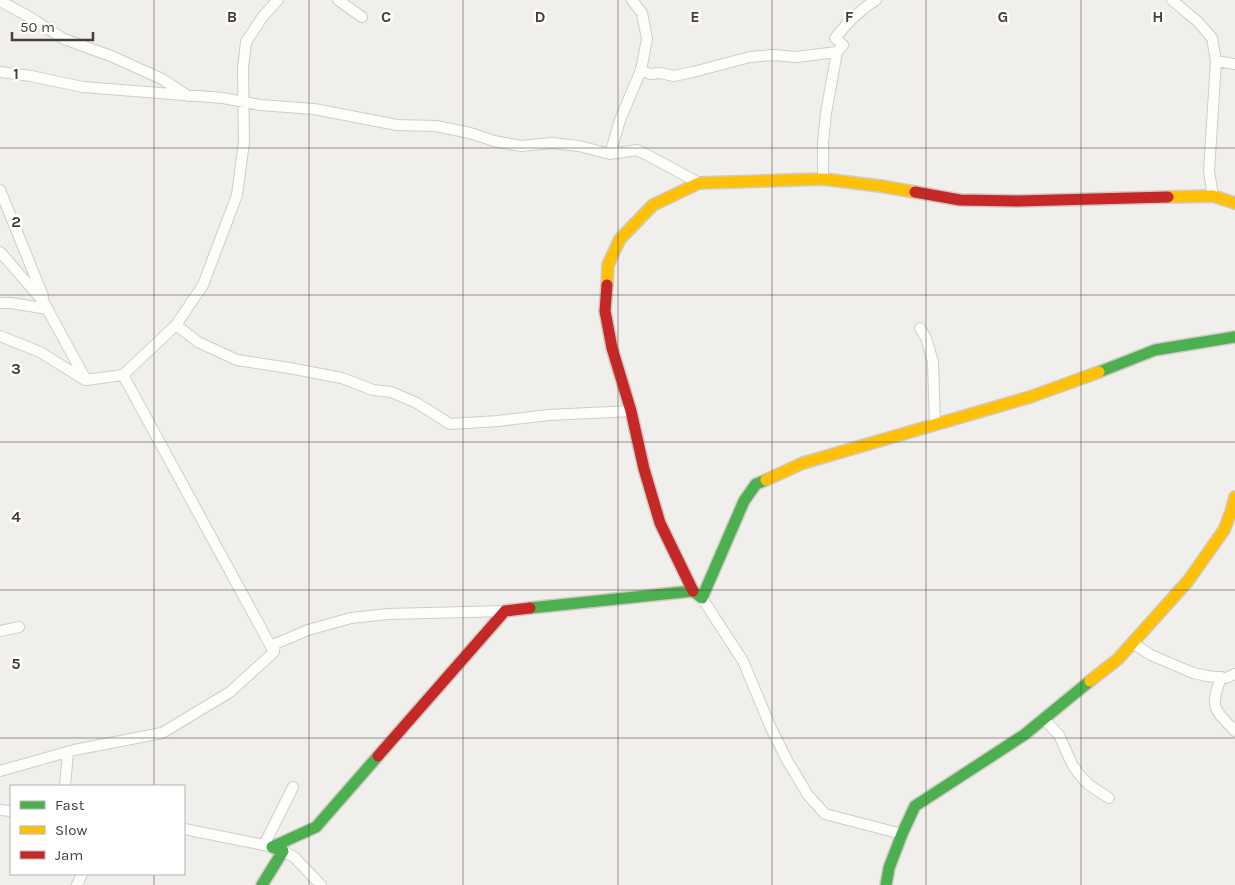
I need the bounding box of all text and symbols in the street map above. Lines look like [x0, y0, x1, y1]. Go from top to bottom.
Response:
text: B [227, 7, 237, 26]
text: C [381, 7, 391, 26]
text: D [535, 7, 546, 26]
text: E [690, 7, 700, 26]
text: F [845, 7, 854, 26]
text: G [998, 7, 1008, 26]
text: H [1152, 7, 1164, 26]
scale bar [12, 10, 94, 42]
text: 50 m [20, 18, 55, 36]
text: 1 [13, 64, 19, 83]
text: 2 [11, 212, 21, 231]
text: 3 [11, 359, 21, 378]
text: 4 [11, 507, 21, 526]
text: 5 [11, 654, 21, 673]
legend [10, 785, 185, 875]
text: Fast [55, 796, 85, 814]
text: Slow [55, 821, 87, 839]
text: Jam [55, 846, 83, 864]

